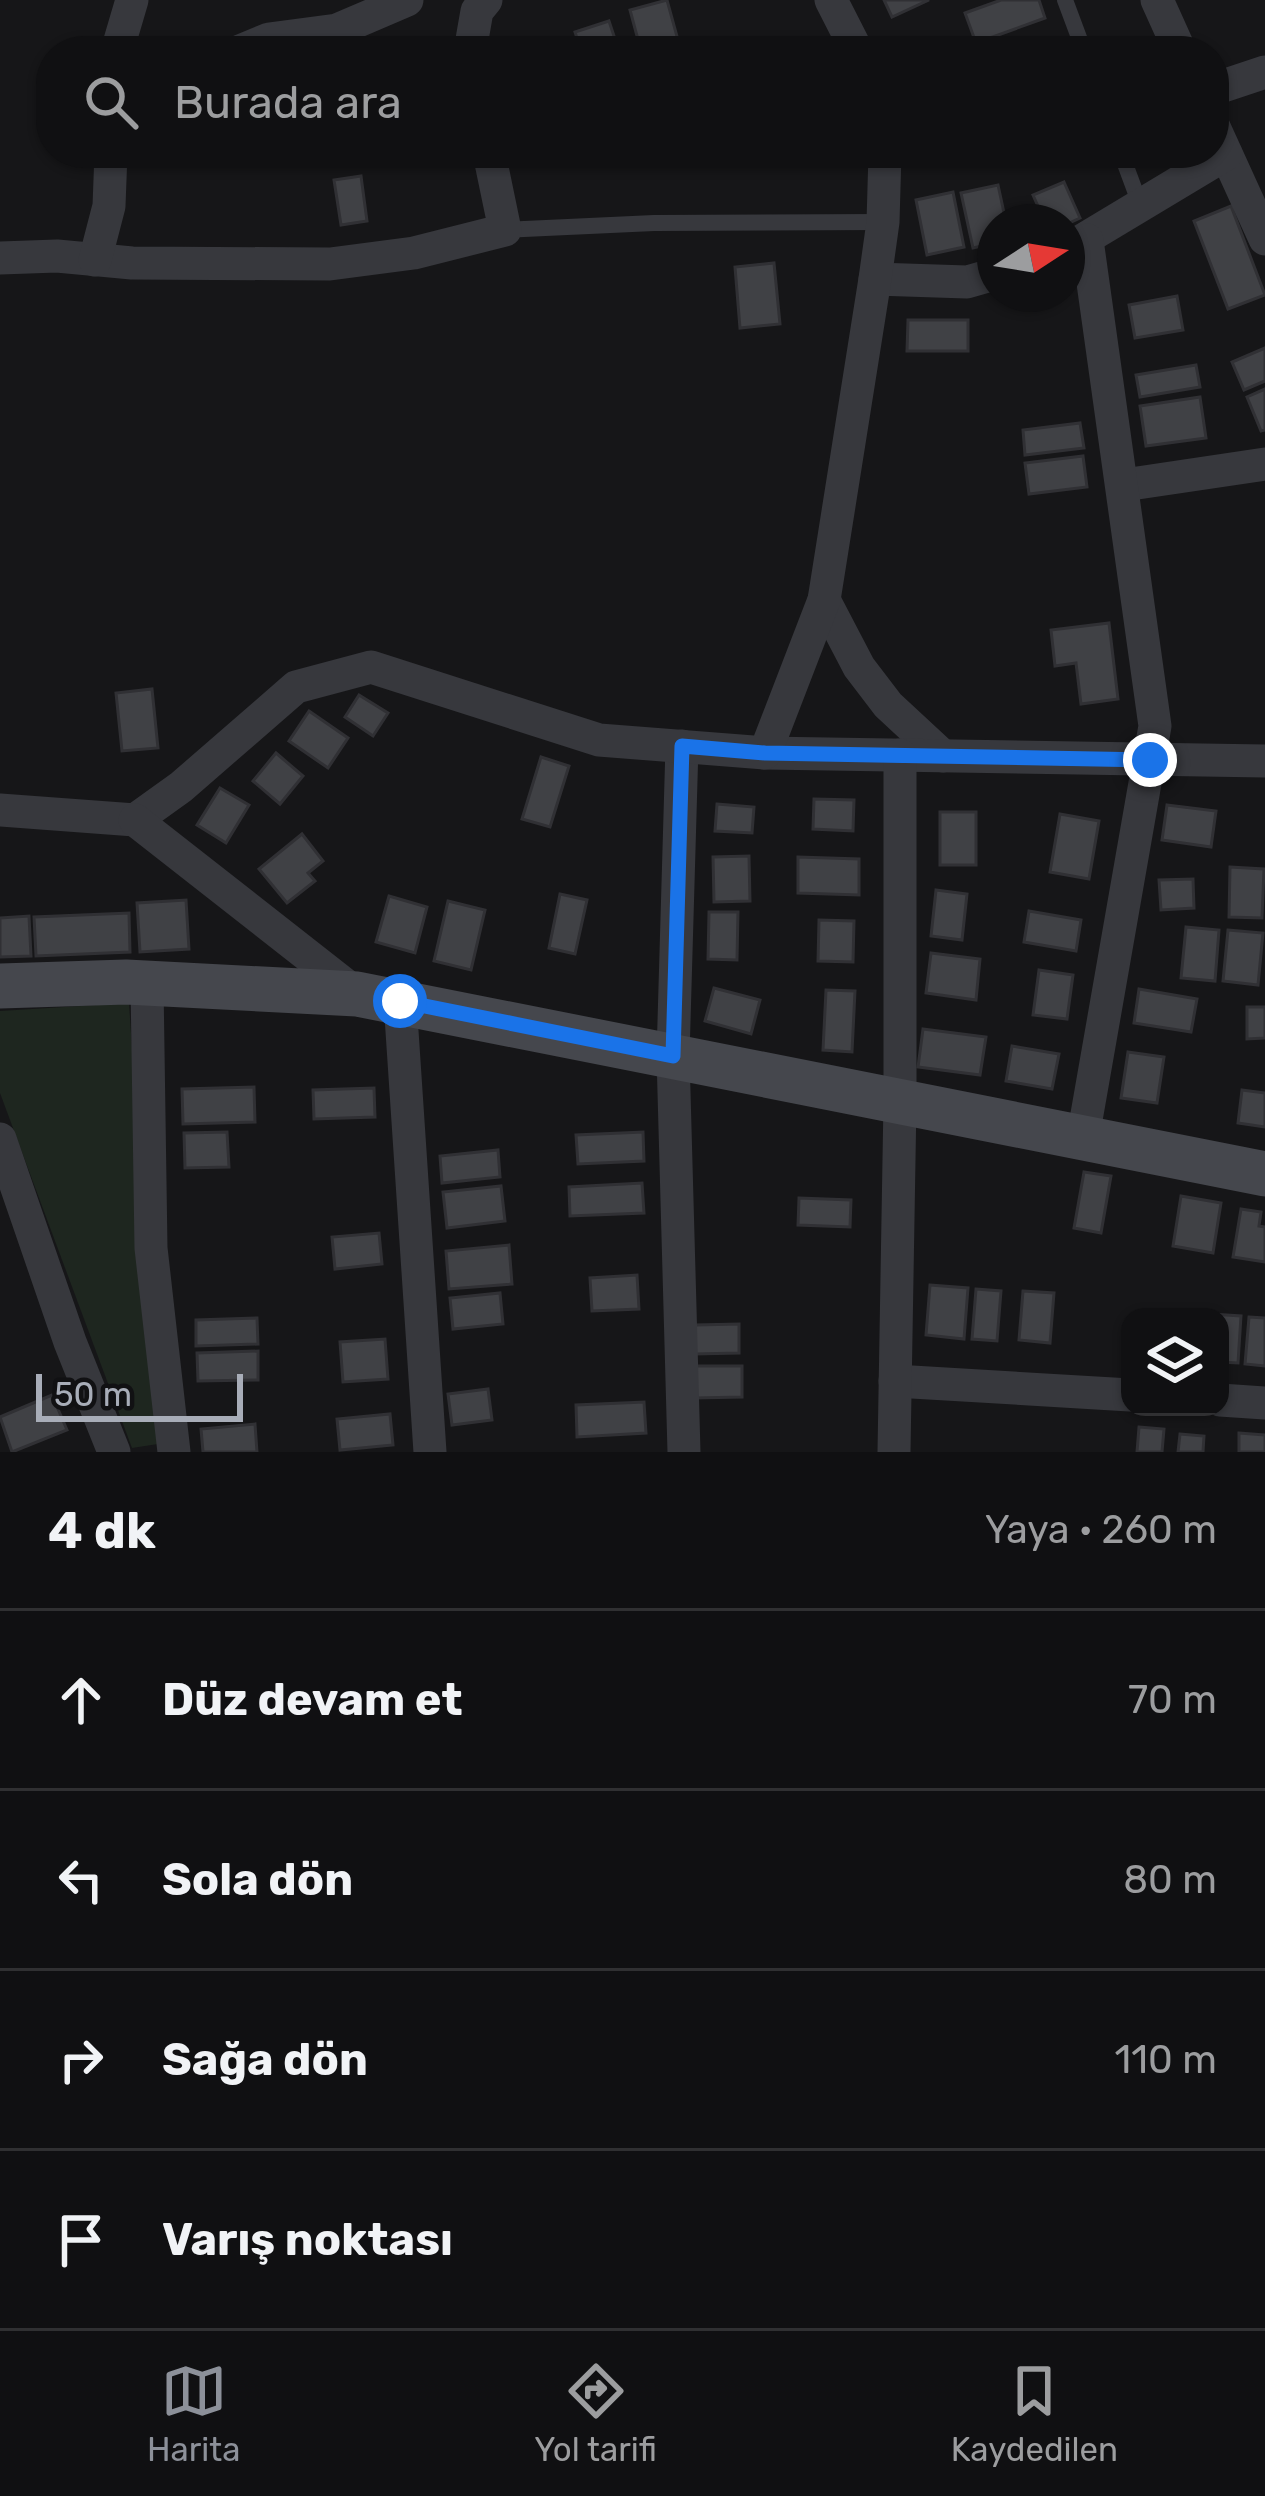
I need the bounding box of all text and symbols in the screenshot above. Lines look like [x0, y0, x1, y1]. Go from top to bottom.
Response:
search box [36, 36, 1229, 168]
icon: search [78, 69, 144, 135]
text: Burada ara [174, 76, 402, 129]
north arrow [977, 204, 1085, 312]
route end [1123, 733, 1177, 787]
route start [373, 974, 427, 1028]
map controls [1121, 1308, 1229, 1416]
button: layers [1121, 1308, 1229, 1416]
scale bar [36, 1368, 243, 1421]
text: 50 m [54, 1375, 132, 1414]
text: 4 dk [48, 1500, 156, 1561]
text: Yaya · 260 m [985, 1507, 1217, 1553]
icon: ahead [48, 1667, 114, 1733]
text: Düz devam et [162, 1673, 463, 1726]
text: 70 m [1128, 1677, 1217, 1723]
icon: left [48, 1847, 114, 1913]
text: Sola dön [162, 1853, 353, 1906]
text: 80 m [1123, 1857, 1217, 1903]
icon: right [48, 2027, 114, 2093]
text: Sağa dön [162, 2033, 368, 2086]
text: 110 m [1115, 2037, 1217, 2083]
icon: arrive [48, 2207, 114, 2273]
text: Varış noktası [162, 2213, 453, 2266]
tab: Harita [147, 2358, 240, 2469]
tab: Yol tarifi [534, 2358, 657, 2469]
tab: Kaydedilen [951, 2358, 1118, 2469]

